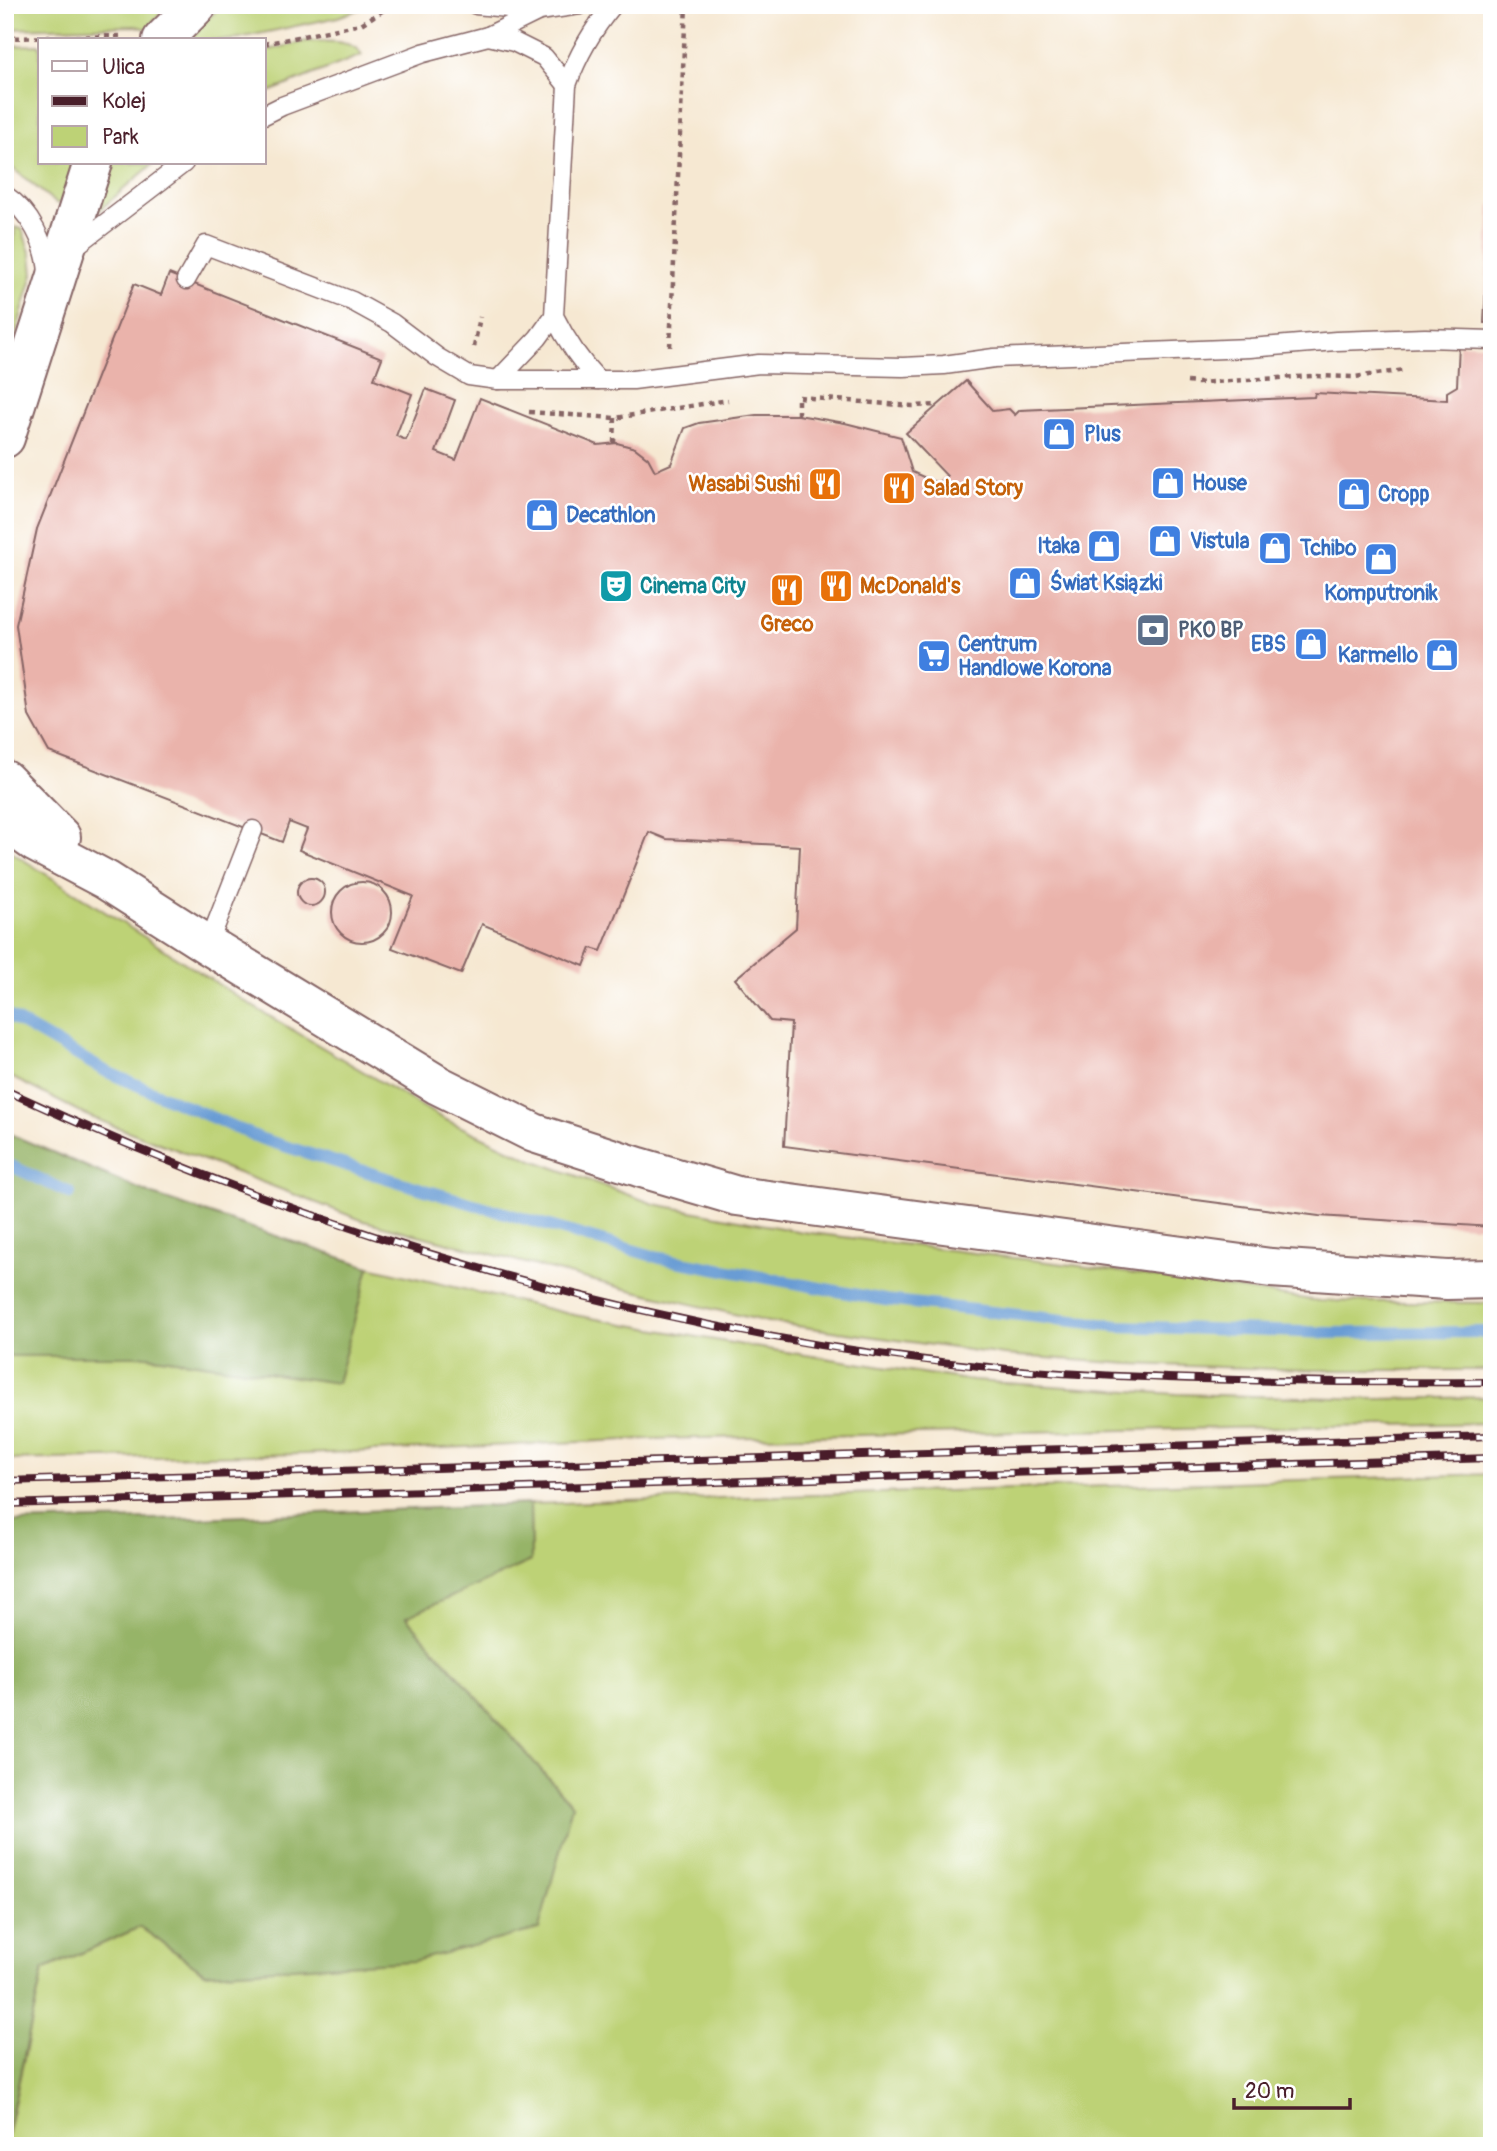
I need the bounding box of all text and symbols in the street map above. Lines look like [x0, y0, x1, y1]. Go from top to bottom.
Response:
legend [38, 38, 266, 164]
text: Ulica [102, 54, 145, 81]
text: Kolej [102, 88, 146, 115]
text: Park [102, 124, 139, 151]
shop icon: Plus [1040, 415, 1078, 453]
place label: Plus [1084, 421, 1121, 448]
shop icon: House [1149, 464, 1187, 502]
restaurant icon: Wasabi Sushi [806, 465, 844, 503]
restaurant icon: Salad Story [880, 469, 918, 507]
place label: House [1192, 470, 1248, 497]
place label: Wasabi Sushi [689, 471, 800, 498]
place label: Salad Story [923, 475, 1023, 502]
shop icon: Cropp [1335, 475, 1373, 513]
place label: Cropp [1378, 481, 1429, 508]
shop icon: Decathlon [523, 496, 561, 534]
place label: Decathlon [566, 502, 656, 529]
shop icon: Vistula [1146, 522, 1184, 560]
shop icon: Itaka [1085, 527, 1123, 565]
place label: Vistula [1190, 528, 1250, 555]
shop icon: Tchibo [1256, 529, 1294, 567]
place label: Itaka [1037, 533, 1080, 560]
place label: Tchibo [1299, 535, 1357, 562]
shop icon: Komputronik [1362, 540, 1400, 578]
shop icon: Świat Ksiązki [1006, 564, 1044, 602]
theatre icon: Cinema City [597, 567, 635, 605]
restaurant icon: McDonald's [817, 567, 855, 605]
place label: Świat Ksiązki [1050, 569, 1163, 597]
restaurant icon: Greco [768, 571, 806, 609]
place label: Cinema City [640, 573, 746, 600]
place label: McDonald's [860, 573, 961, 600]
place label: Komputronik [1324, 580, 1438, 607]
place label: Greco [760, 611, 814, 638]
bank icon: PKO BP [1134, 611, 1172, 649]
place label: PKO BP [1178, 617, 1244, 644]
shop icon: EBS [1292, 625, 1330, 663]
place label: Centrum Handlowe Korona [958, 631, 1112, 682]
place label: EBS [1251, 631, 1286, 658]
shop icon: Karmello [1423, 636, 1461, 674]
supermarket icon: Centrum Handlowe Korona [915, 637, 953, 675]
place label: Karmello [1338, 642, 1419, 669]
scale bar [1234, 2067, 1350, 2111]
text: 20 m [1245, 2078, 1294, 2105]

